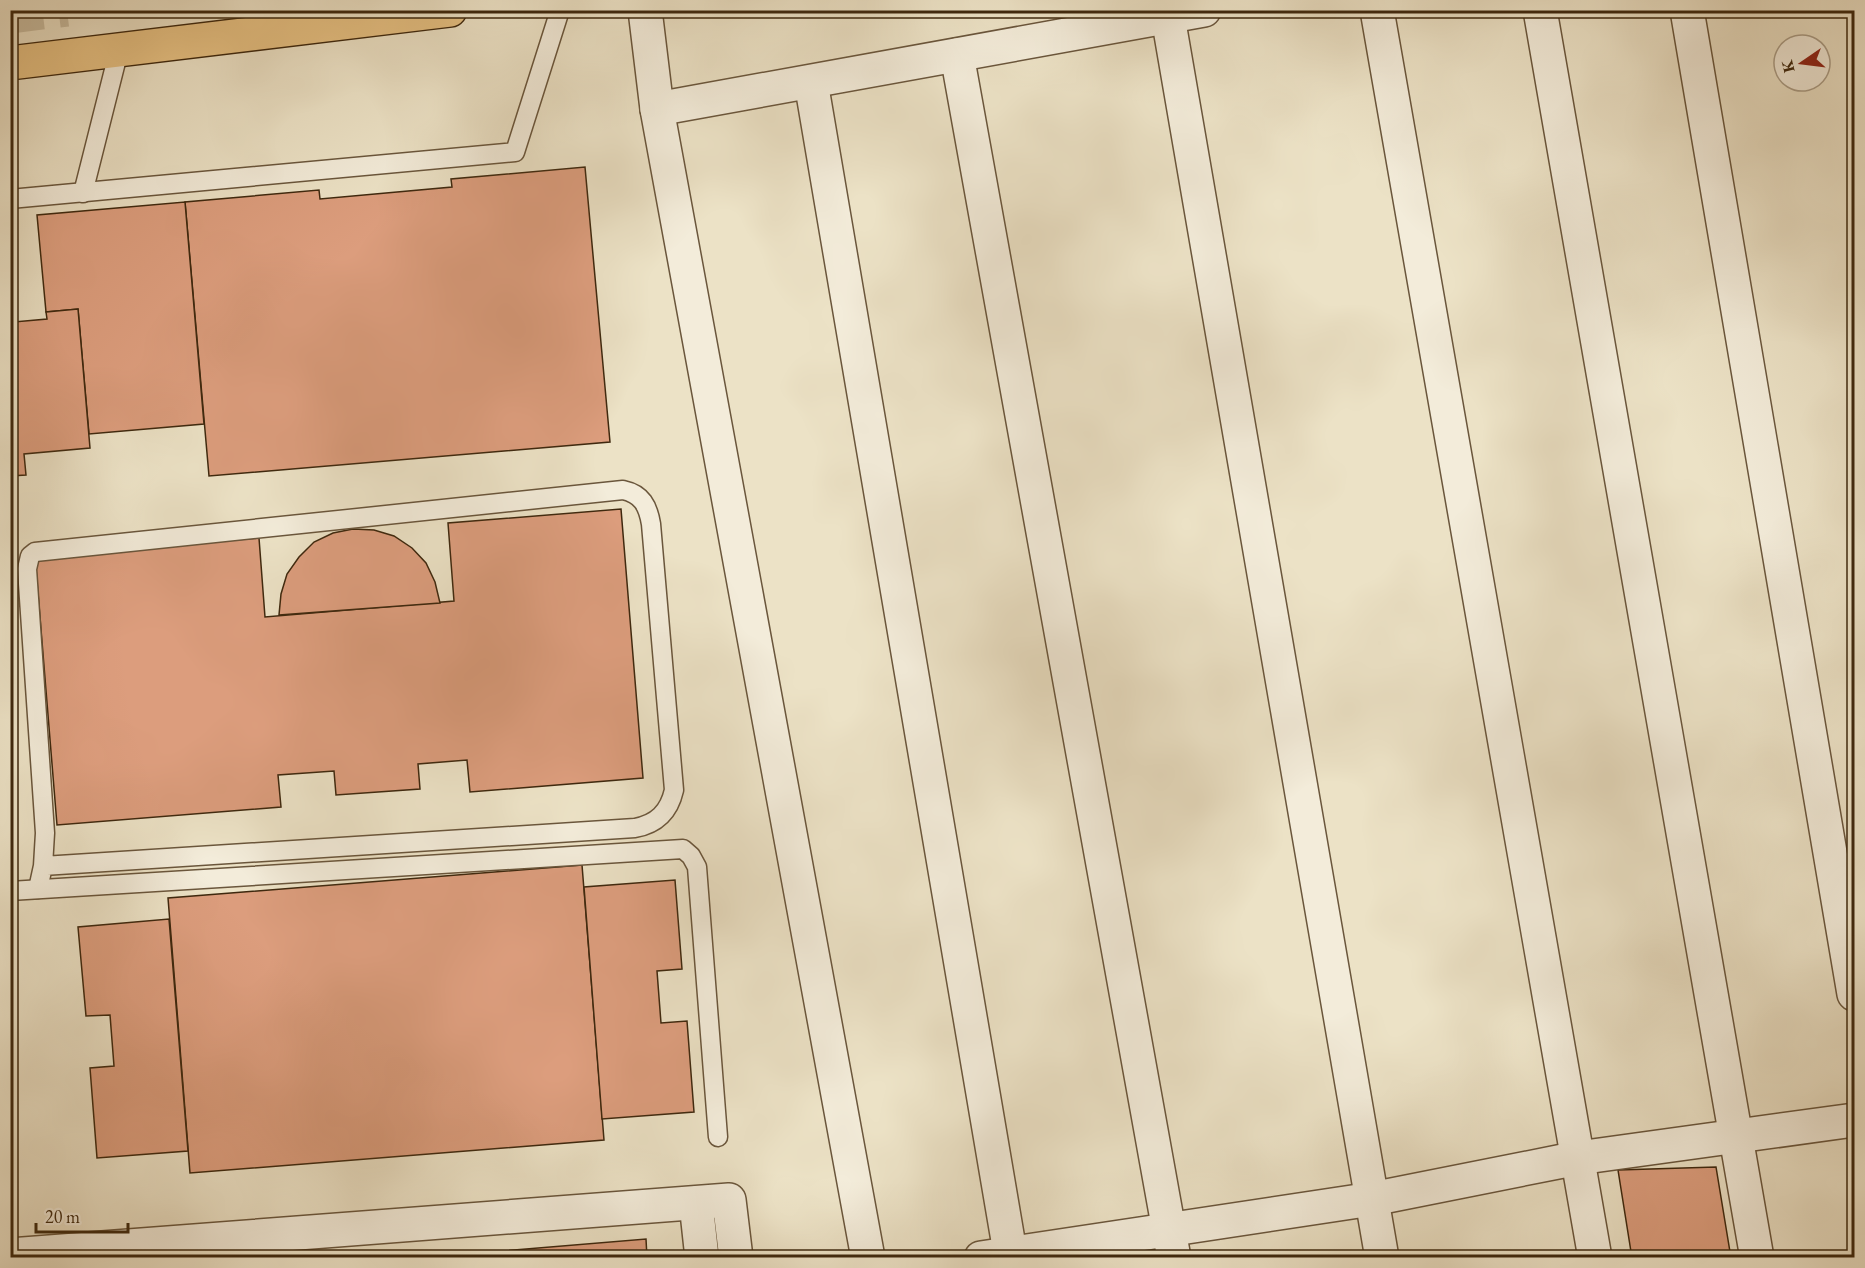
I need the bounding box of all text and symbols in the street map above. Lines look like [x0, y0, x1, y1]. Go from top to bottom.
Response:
north arrow [1772, 33, 1832, 93]
text: K [1776, 57, 1800, 75]
scale bar [36, 1196, 128, 1234]
text: 20 m [45, 1205, 80, 1228]

